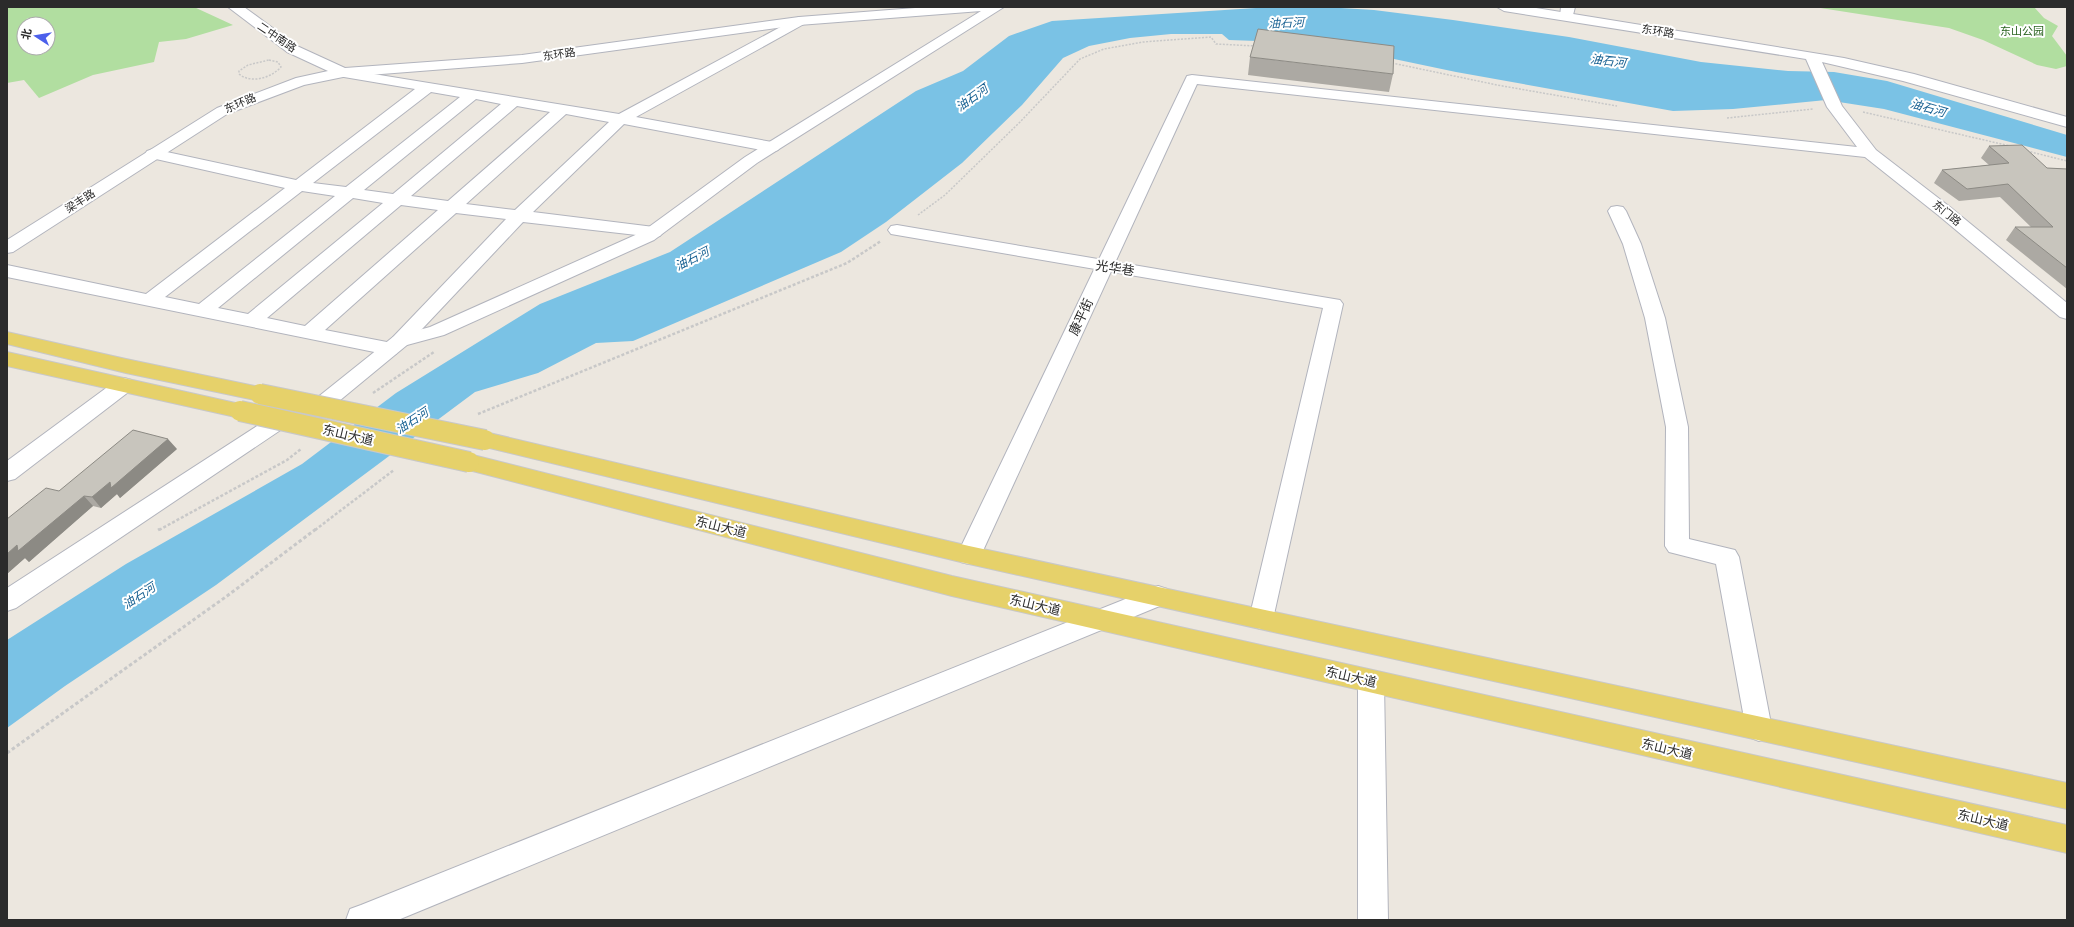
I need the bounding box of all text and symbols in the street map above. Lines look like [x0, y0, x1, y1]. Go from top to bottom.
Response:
water label: 油石河 [1268, 15, 1306, 31]
north arrow [16, 16, 56, 56]
street label: 二中南路 [255, 20, 299, 54]
street label: 东环路 [1641, 22, 1675, 40]
park label: 东山公园 [2000, 25, 2044, 37]
text: 北 [19, 27, 33, 41]
street label: 东环路 [542, 46, 576, 62]
water label: 油石河 [1589, 52, 1629, 70]
water label: 油石河 [953, 81, 992, 114]
street label: 东环路 [222, 91, 258, 115]
water label: 油石河 [1909, 96, 1949, 120]
street label: 梁丰路 [63, 187, 97, 215]
street label: 东门路 [1930, 198, 1964, 228]
water label: 油石河 [673, 244, 713, 273]
street label: 光华巷 [1095, 258, 1135, 278]
street label: 康平街 [1066, 296, 1096, 338]
water label: 油石河 [393, 404, 433, 437]
street label: 东山大道 [321, 422, 375, 448]
street label: 东山大道 [694, 513, 748, 541]
water label: 油石河 [120, 579, 160, 612]
street label: 东山大道 [1008, 592, 1062, 618]
street label: 东山大道 [1324, 664, 1378, 690]
street label: 东山大道 [1640, 736, 1694, 762]
street label: 东山大道 [1956, 807, 2010, 833]

